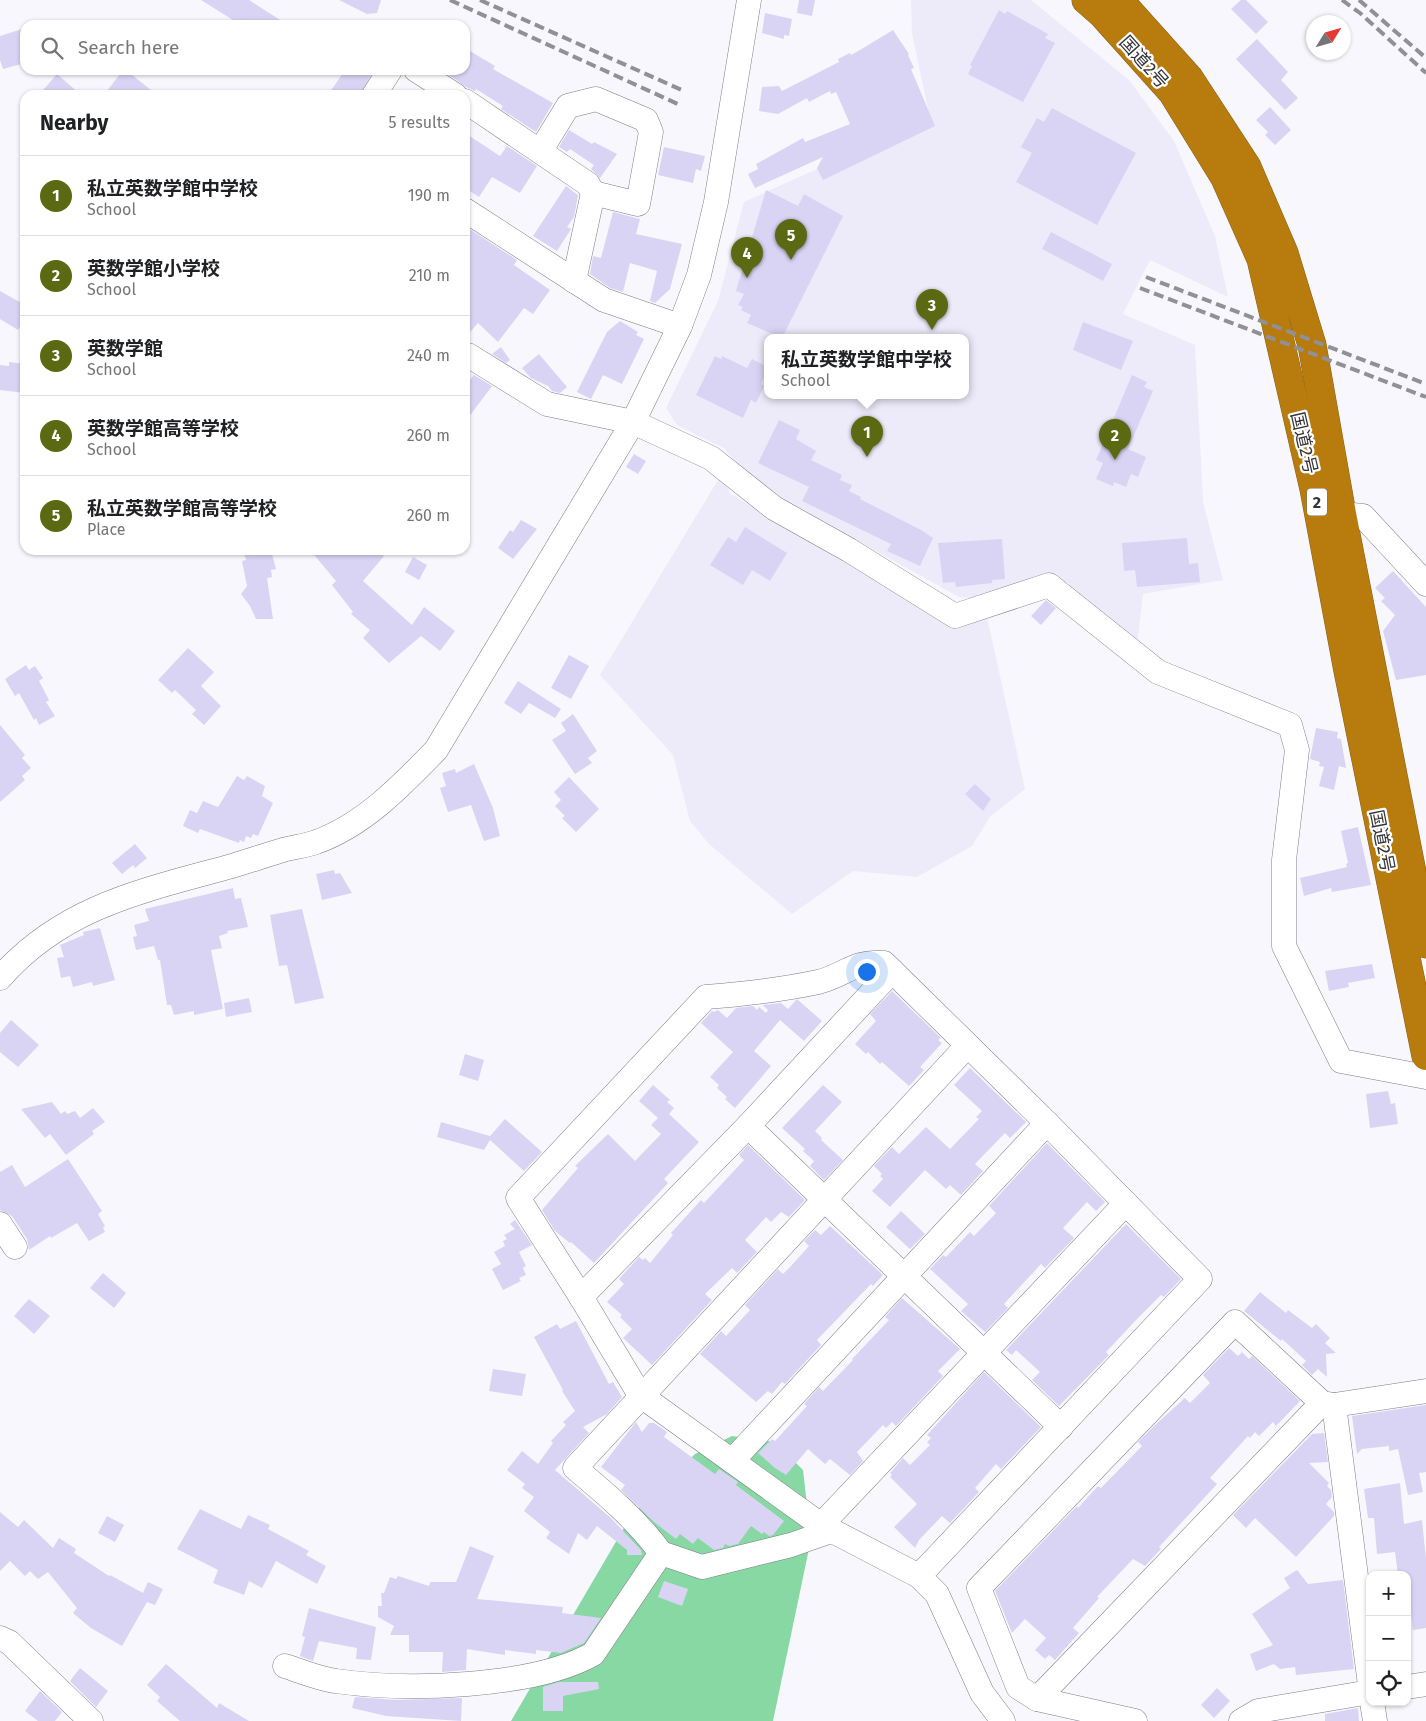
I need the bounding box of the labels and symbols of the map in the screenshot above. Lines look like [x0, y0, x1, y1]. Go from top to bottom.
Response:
north arrow [1306, 15, 1351, 60]
street label: 国道2号 [1115, 31, 1173, 93]
pin: 5 [775, 219, 807, 260]
pin: 4 [731, 237, 763, 278]
pin: 3 [916, 289, 948, 330]
street label: 国道2号 [1286, 410, 1322, 476]
pin: 1 [851, 416, 883, 457]
pin: 2 [1099, 419, 1131, 460]
road number: 2 [1307, 488, 1327, 516]
street label: 国道2号 [1365, 808, 1399, 874]
your location [854, 959, 880, 985]

